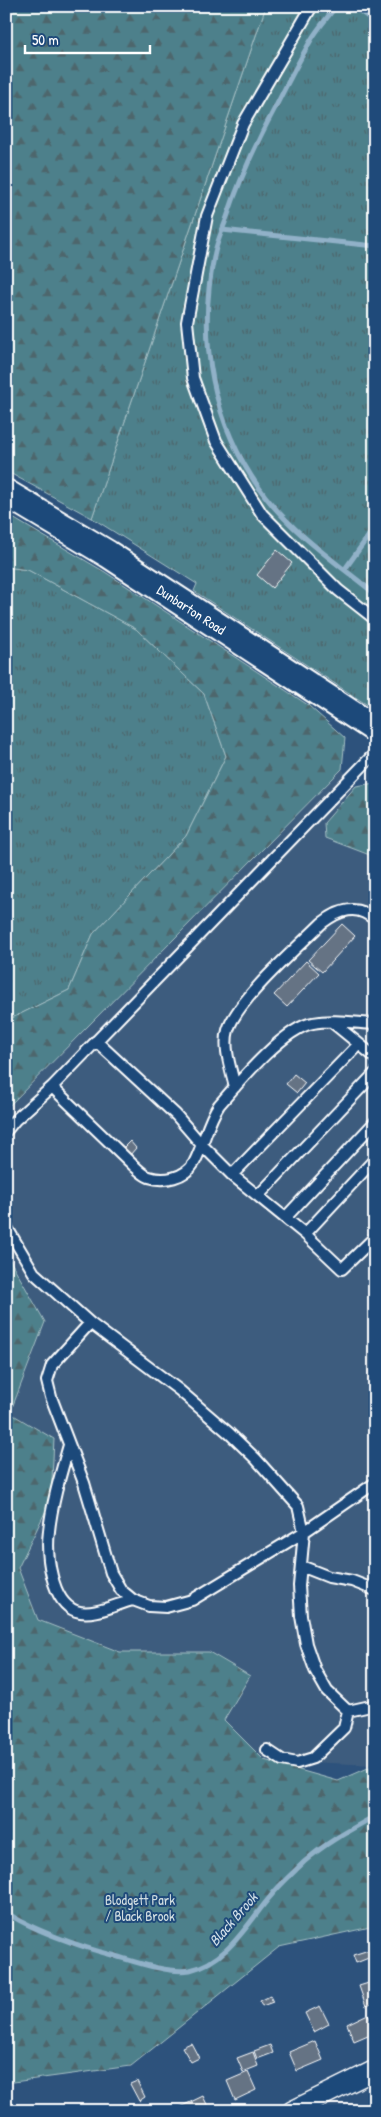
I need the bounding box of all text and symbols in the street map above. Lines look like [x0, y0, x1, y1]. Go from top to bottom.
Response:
scale bar [25, 22, 150, 54]
text: 50 m [32, 29, 59, 50]
street label: Dunbarton Road [154, 579, 230, 639]
water label: Black Brook [204, 1886, 263, 1950]
park label: Blodgett Park / Black Brook [105, 1890, 175, 1925]

